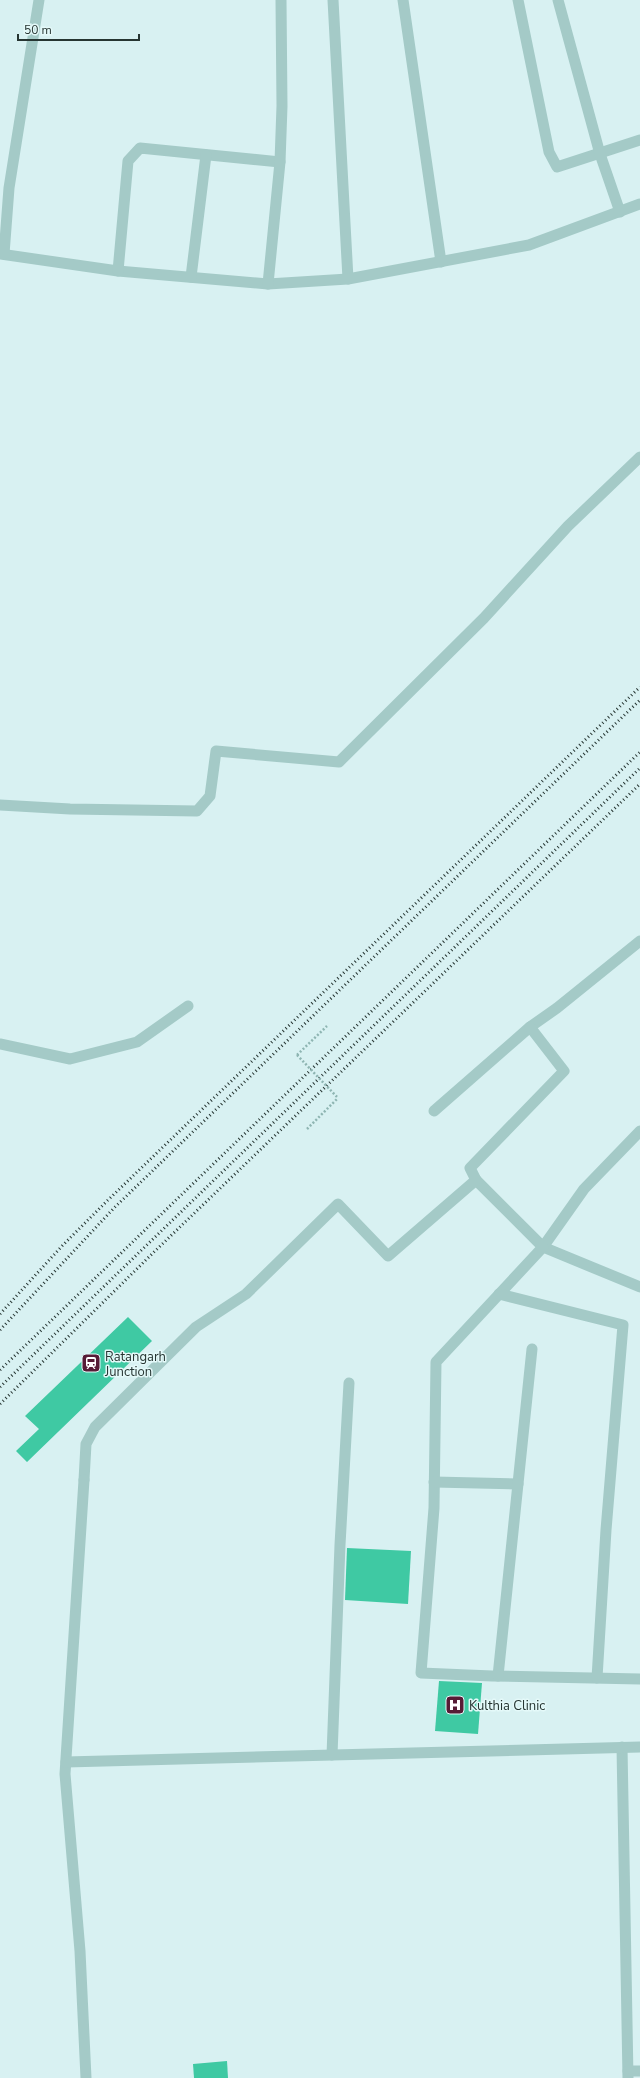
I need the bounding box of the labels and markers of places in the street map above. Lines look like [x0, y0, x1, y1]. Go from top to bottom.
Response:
place label: Ratangarh Junction [104, 1348, 166, 1381]
station icon: Ratangarh Junction [80, 1352, 102, 1374]
hospital icon: Kulthia Clinic [444, 1694, 466, 1716]
place label: Kulthia Clinic [469, 1697, 545, 1715]

